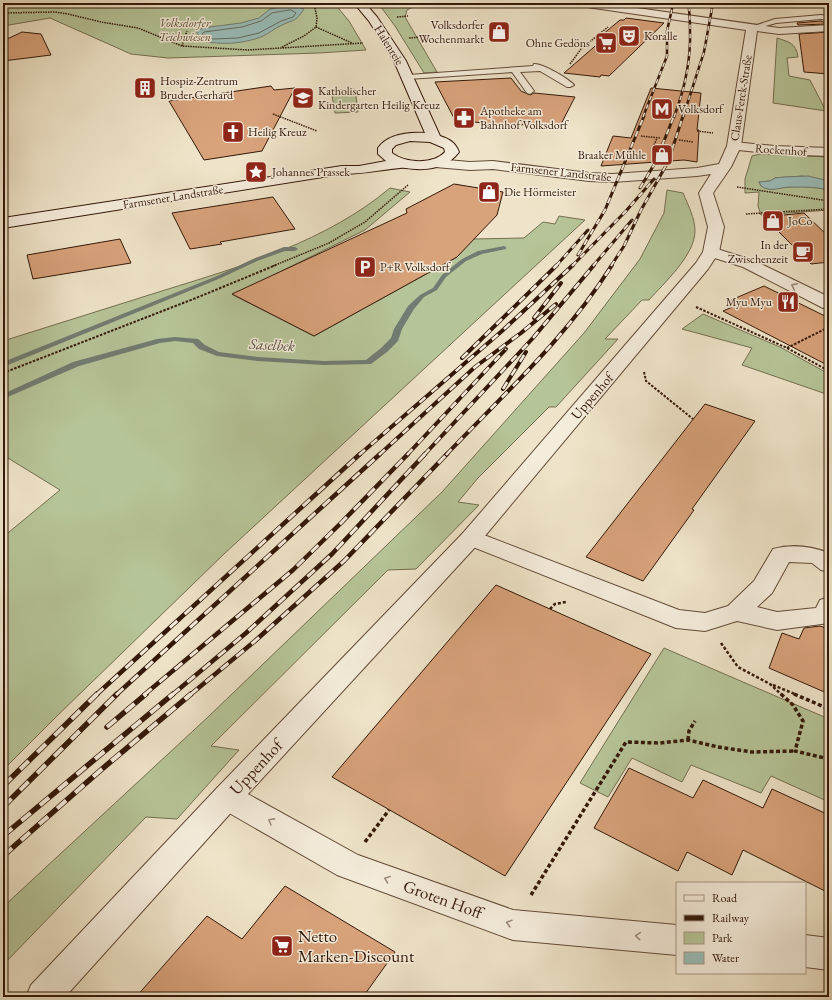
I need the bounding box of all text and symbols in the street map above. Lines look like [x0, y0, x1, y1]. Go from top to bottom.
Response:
park label: Volksdorfer Teichwiesen [159, 15, 212, 45]
place label: Volksdorfer Wochenmarkt [419, 17, 484, 47]
shop icon: Volksdorfer Wochenmarkt [486, 19, 512, 45]
street label: Halenreie [370, 22, 408, 68]
theatre icon: Koralle [616, 23, 642, 49]
place label: Koralle [644, 28, 678, 44]
supermarket icon: Ohne Gedöns [593, 30, 619, 56]
place label: Ohne Gedöns [526, 35, 590, 51]
street label: Claus-Ferck-Straße [726, 54, 756, 142]
place label: Hospiz-Zentrum Bruder Gerhard [160, 73, 239, 103]
building icon: Hospiz-Zentrum Bruder Gerhard [132, 75, 158, 101]
place label: Katholischer Kindergarten Heilig Kreuz [318, 83, 440, 113]
school or university icon: Katholischer Kindergarten Heilig Kreuz [290, 85, 316, 111]
metro station icon: Volksdorf [649, 96, 675, 122]
place label: Volksdorf [678, 101, 725, 117]
place label: Apotheke am Bahnhof Volksdorf [479, 103, 570, 133]
pharmacy icon: Apotheke am Bahnhof Volksdorf [451, 105, 477, 131]
church icon: Heilig Kreuz [220, 119, 246, 145]
place label: Heilig Kreuz [248, 124, 307, 140]
street label: Rockenhof [755, 140, 810, 160]
shop icon: Braaker Mühle [649, 142, 675, 168]
place label: Braaker Mühle [578, 147, 646, 163]
place icon: Johannes Prassek [243, 159, 269, 185]
street label: Farmsener Landstraße [510, 159, 613, 185]
place label: Johannes Prassek [271, 164, 350, 180]
shop icon: Die Hörmeister [476, 179, 502, 205]
street label: Farmsener Landstraße [122, 181, 225, 213]
place label: Die Hörmeister [504, 184, 576, 200]
shop icon: JoCo [760, 208, 786, 234]
place label: JoCo [787, 213, 813, 229]
place label: In der Zwischenzeit [728, 237, 788, 267]
cafe icon: In der Zwischenzeit [790, 239, 816, 265]
parking icon: P+R Volksdorf [352, 254, 378, 280]
place label: P+R Volksdorf [380, 259, 452, 275]
one-way arrow [791, 284, 798, 291]
restaurant icon: Myu Myu [775, 289, 801, 315]
place label: Myu Myu [726, 294, 773, 310]
water label: Saselbek [248, 334, 295, 355]
street label: Uppenhof [567, 368, 618, 423]
street label: Uppenhof [225, 733, 289, 800]
one-way arrow [268, 818, 275, 826]
one-way arrow [383, 875, 390, 883]
street label: Groten Hoff [400, 875, 488, 924]
legend [676, 882, 806, 974]
text: Road [712, 890, 738, 906]
text: Railway [712, 910, 750, 926]
one-way arrow [506, 919, 513, 928]
place label: Netto Marken-Discount [298, 925, 415, 967]
text: Park [712, 930, 733, 946]
one-way arrow [635, 932, 641, 941]
supermarket icon: Netto Marken-Discount [269, 933, 295, 959]
text: Water [712, 950, 739, 966]

